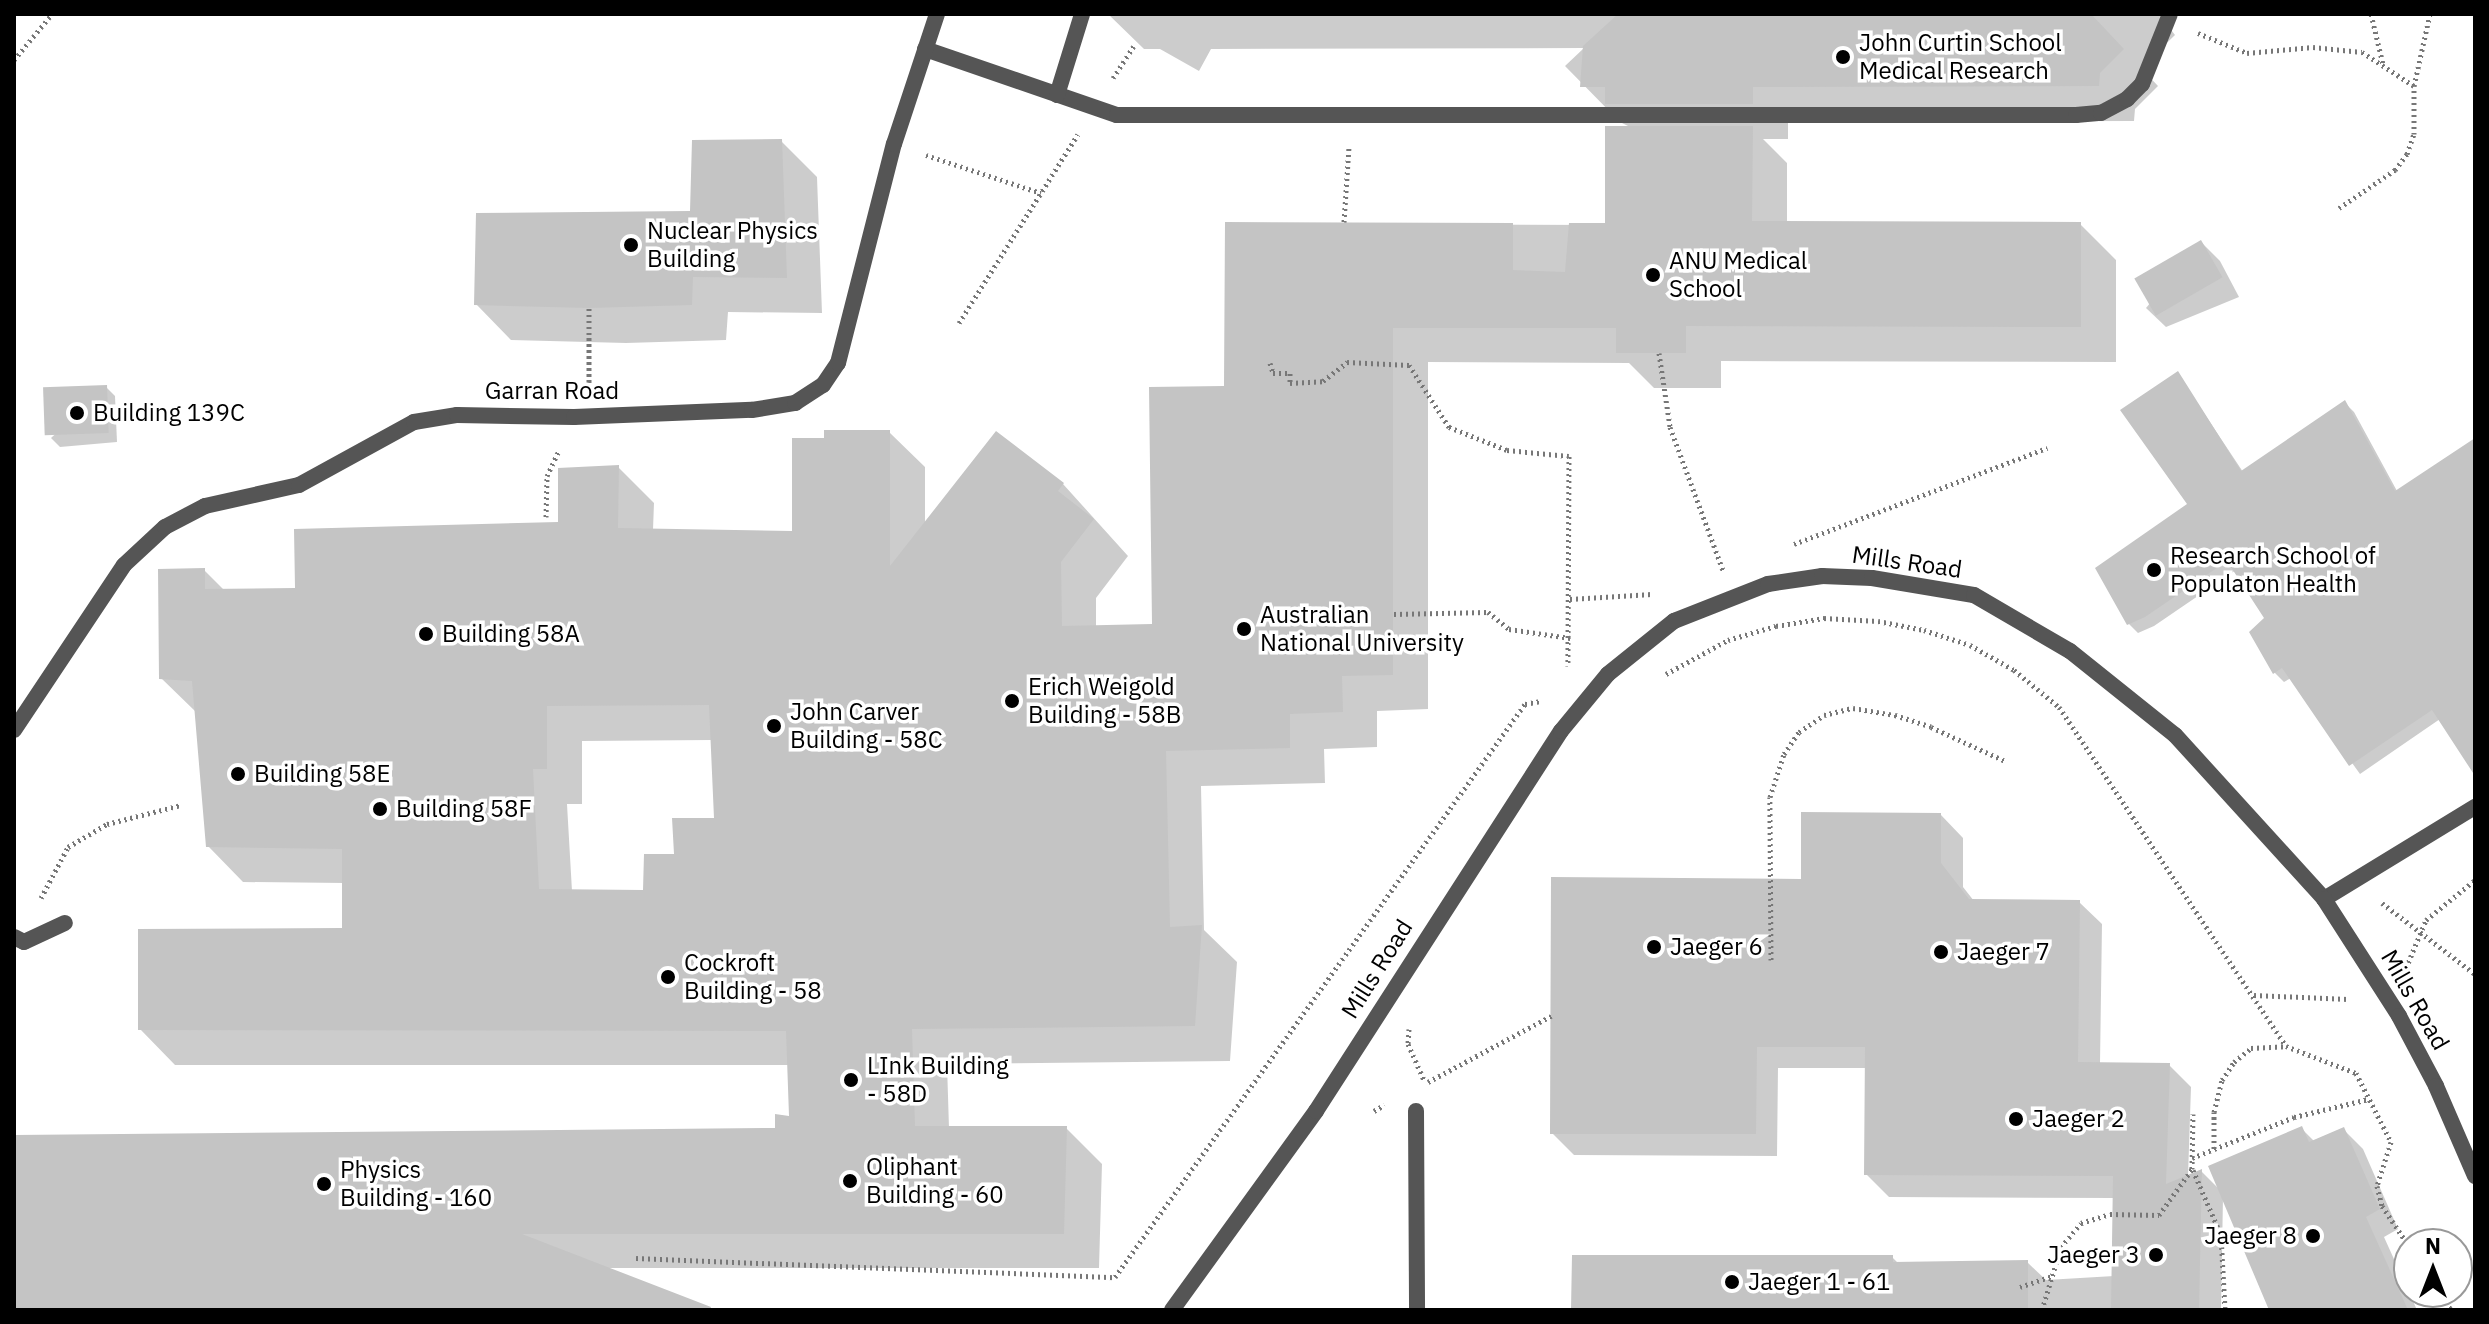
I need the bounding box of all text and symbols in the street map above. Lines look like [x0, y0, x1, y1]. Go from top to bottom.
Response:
place label: John Curtin School Medical Research [1859, 29, 2062, 85]
marker: John Curtin School Medical Research [1834, 48, 1852, 66]
place label: Nuclear Physics Building [647, 217, 818, 273]
marker: Nuclear Physics Building [622, 236, 640, 254]
place label: ANU Medical School [1669, 247, 1807, 303]
marker: ANU Medical School [1644, 266, 1662, 284]
street label: Garran Road [485, 377, 619, 405]
place label: Building 139C [93, 399, 245, 427]
marker: Building 139C [68, 404, 86, 422]
street label: Mills Road [1850, 540, 1964, 584]
place label: Research School of Populaton Health [2170, 542, 2376, 598]
marker: Research School of Populaton Health [2145, 561, 2163, 579]
place label: Australian National University [1260, 601, 1464, 657]
place label: Building 58A [442, 620, 580, 648]
marker: Australian National University [1235, 620, 1253, 638]
marker: Building 58A [417, 625, 435, 643]
place label: Erich Weigold Building - 58B [1028, 673, 1181, 729]
marker: Erich Weigold Building - 58B [1003, 692, 1021, 710]
place label: John Carver Building - 58C [790, 698, 943, 754]
marker: John Carver Building - 58C [765, 717, 783, 735]
place label: Building 58E [254, 760, 391, 788]
marker: Building 58E [229, 765, 247, 783]
place label: Building 58F [396, 795, 532, 823]
marker: Building 58F [371, 800, 389, 818]
street label: Mills Road [1335, 914, 1419, 1024]
place label: Jaeger 6 [1670, 933, 1763, 961]
marker: Jaeger 6 [1645, 938, 1663, 956]
place label: Jaeger 7 [1957, 938, 2050, 966]
marker: Jaeger 7 [1932, 943, 1950, 961]
street label: Mills Road [2375, 945, 2455, 1055]
place label: Cockroft Building - 58 [684, 949, 822, 1005]
marker: Cockroft Building - 58 [659, 968, 677, 986]
place label: LInk Building - 58D [867, 1052, 1009, 1108]
marker: LInk Building - 58D [842, 1071, 860, 1089]
place label: Jaeger 2 [2032, 1105, 2125, 1133]
marker: Jaeger 2 [2007, 1110, 2025, 1128]
place label: Oliphant Building - 60 [866, 1153, 1004, 1209]
place label: Physics Building - 160 [340, 1156, 492, 1212]
marker: Oliphant Building - 60 [841, 1172, 859, 1190]
marker: Physics Building - 160 [315, 1175, 333, 1193]
place label: Jaeger 8 [2204, 1222, 2297, 1250]
marker: Jaeger 8 [2304, 1227, 2322, 1245]
north arrow [2393, 1228, 2473, 1308]
text: N [2425, 1231, 2441, 1260]
place label: Jaeger 3 [2047, 1241, 2140, 1269]
marker: Jaeger 3 [2147, 1246, 2165, 1264]
place label: Jaeger 1 - 61 [1748, 1268, 1891, 1296]
marker: Jaeger 1 - 61 [1723, 1273, 1741, 1291]

